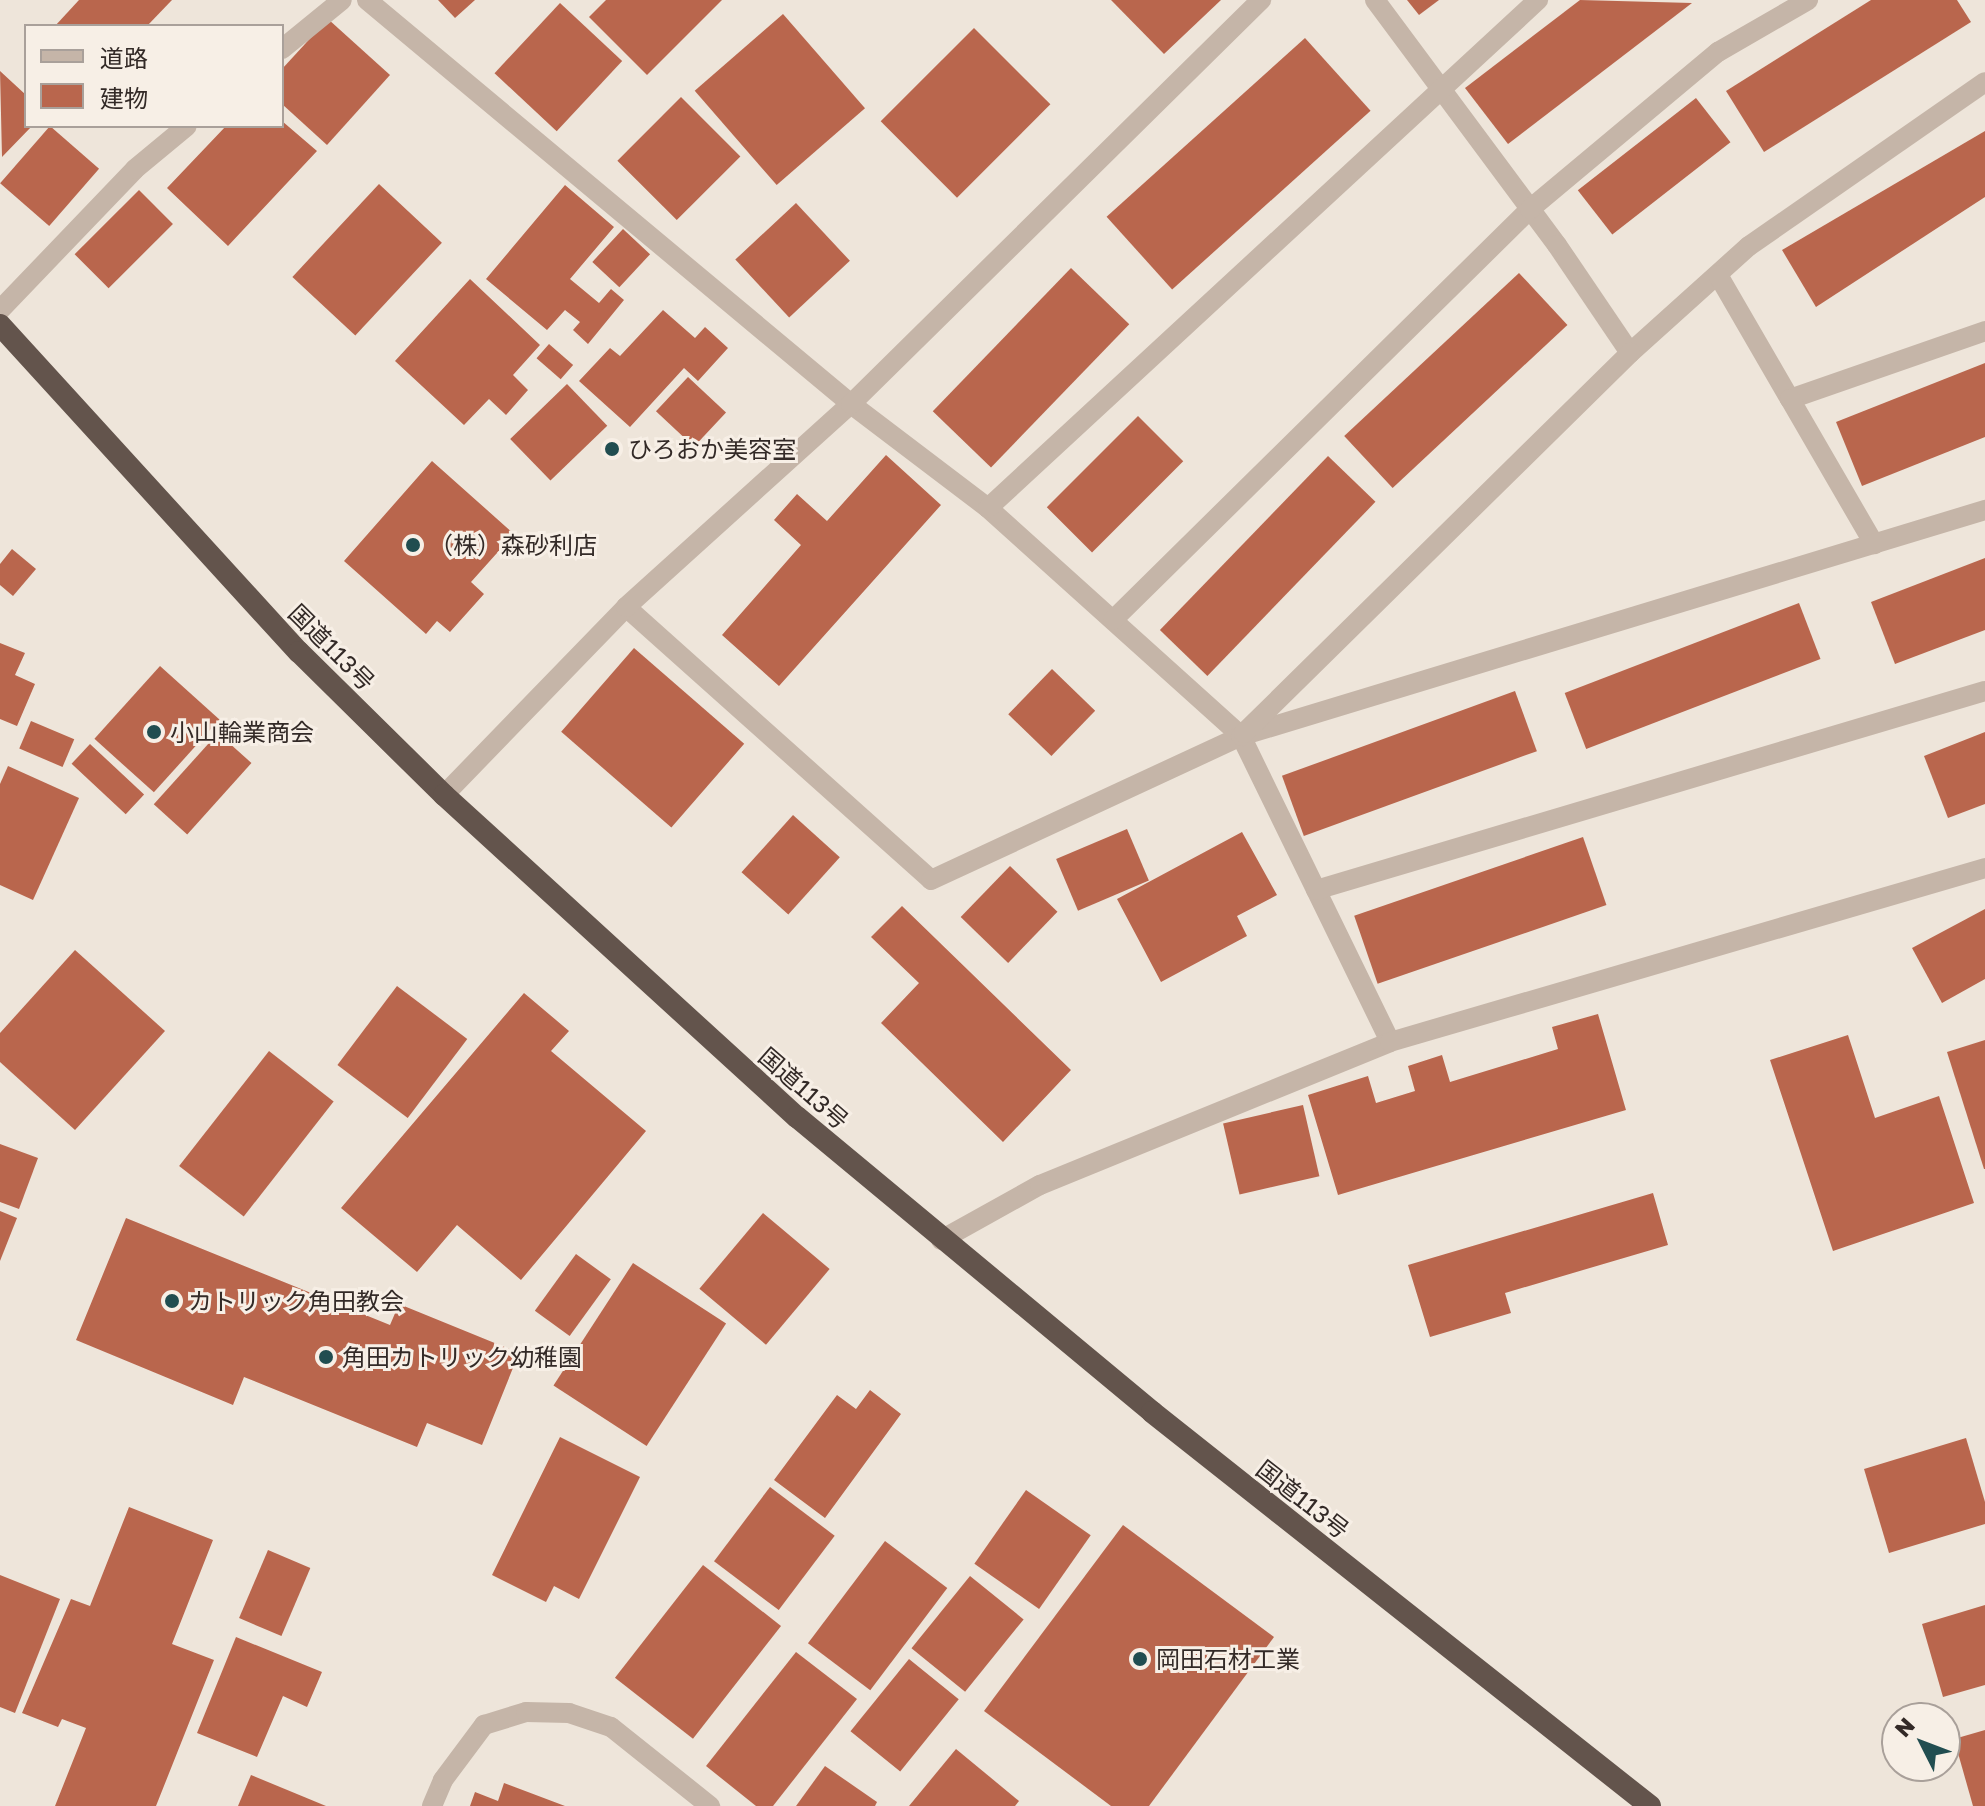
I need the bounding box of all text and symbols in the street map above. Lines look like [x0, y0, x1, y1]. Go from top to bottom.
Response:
legend [24, 24, 284, 128]
text: 道路 [100, 43, 148, 72]
text: 建物 [100, 83, 148, 112]
place label: ひろおか美容室 [628, 435, 796, 463]
marker: ひろおか美容室 [603, 440, 621, 458]
place label: （株）森砂利店 [429, 531, 597, 559]
marker: （株）森砂利店 [404, 536, 422, 554]
street label: 国道113号 [283, 598, 381, 696]
place label: 小山輪業商会 [170, 718, 314, 746]
marker: 小山輪業商会 [145, 723, 163, 741]
street label: 国道113号 [753, 1041, 855, 1135]
place label: カトリック角田教会 [188, 1287, 404, 1315]
marker: カトリック角田教会 [163, 1292, 181, 1310]
place label: 角田カトリック幼稚園 [342, 1343, 582, 1371]
marker: 角田カトリック幼稚園 [317, 1348, 335, 1366]
street label: 国道113号 [1251, 1454, 1355, 1544]
place label: 岡田石材工業 [1156, 1645, 1300, 1673]
marker: 岡田石材工業 [1131, 1650, 1149, 1668]
north arrow [1881, 1702, 1961, 1782]
text: N [1889, 1712, 1920, 1742]

